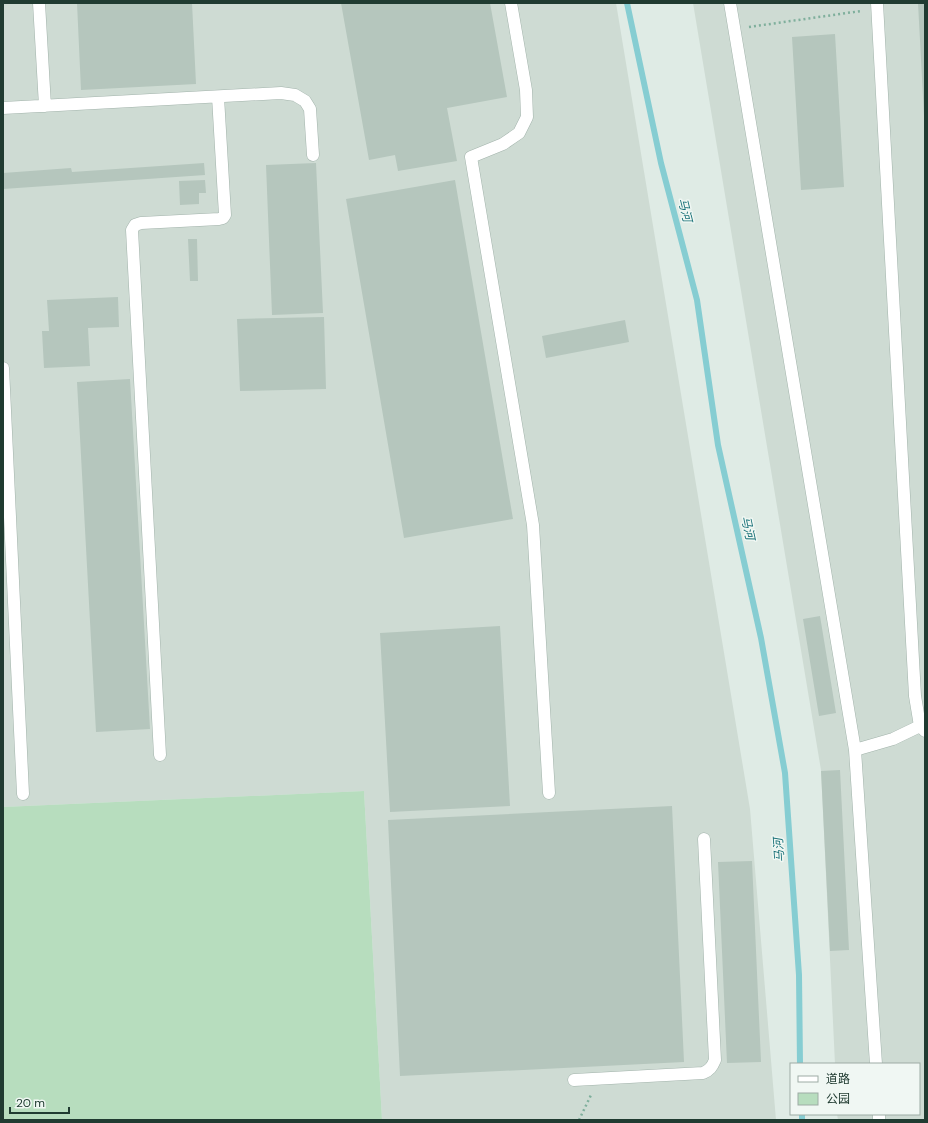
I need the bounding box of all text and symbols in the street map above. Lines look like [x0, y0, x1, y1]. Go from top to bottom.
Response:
water label: 马河 [674, 196, 696, 226]
water label: 马河 [738, 515, 759, 543]
water label: 马河 [770, 835, 788, 863]
legend [790, 1063, 920, 1115]
text: 道路 [826, 1071, 850, 1087]
scale bar [10, 1089, 69, 1115]
text: 公园 [826, 1091, 850, 1107]
text: 20 m [16, 1095, 45, 1111]

